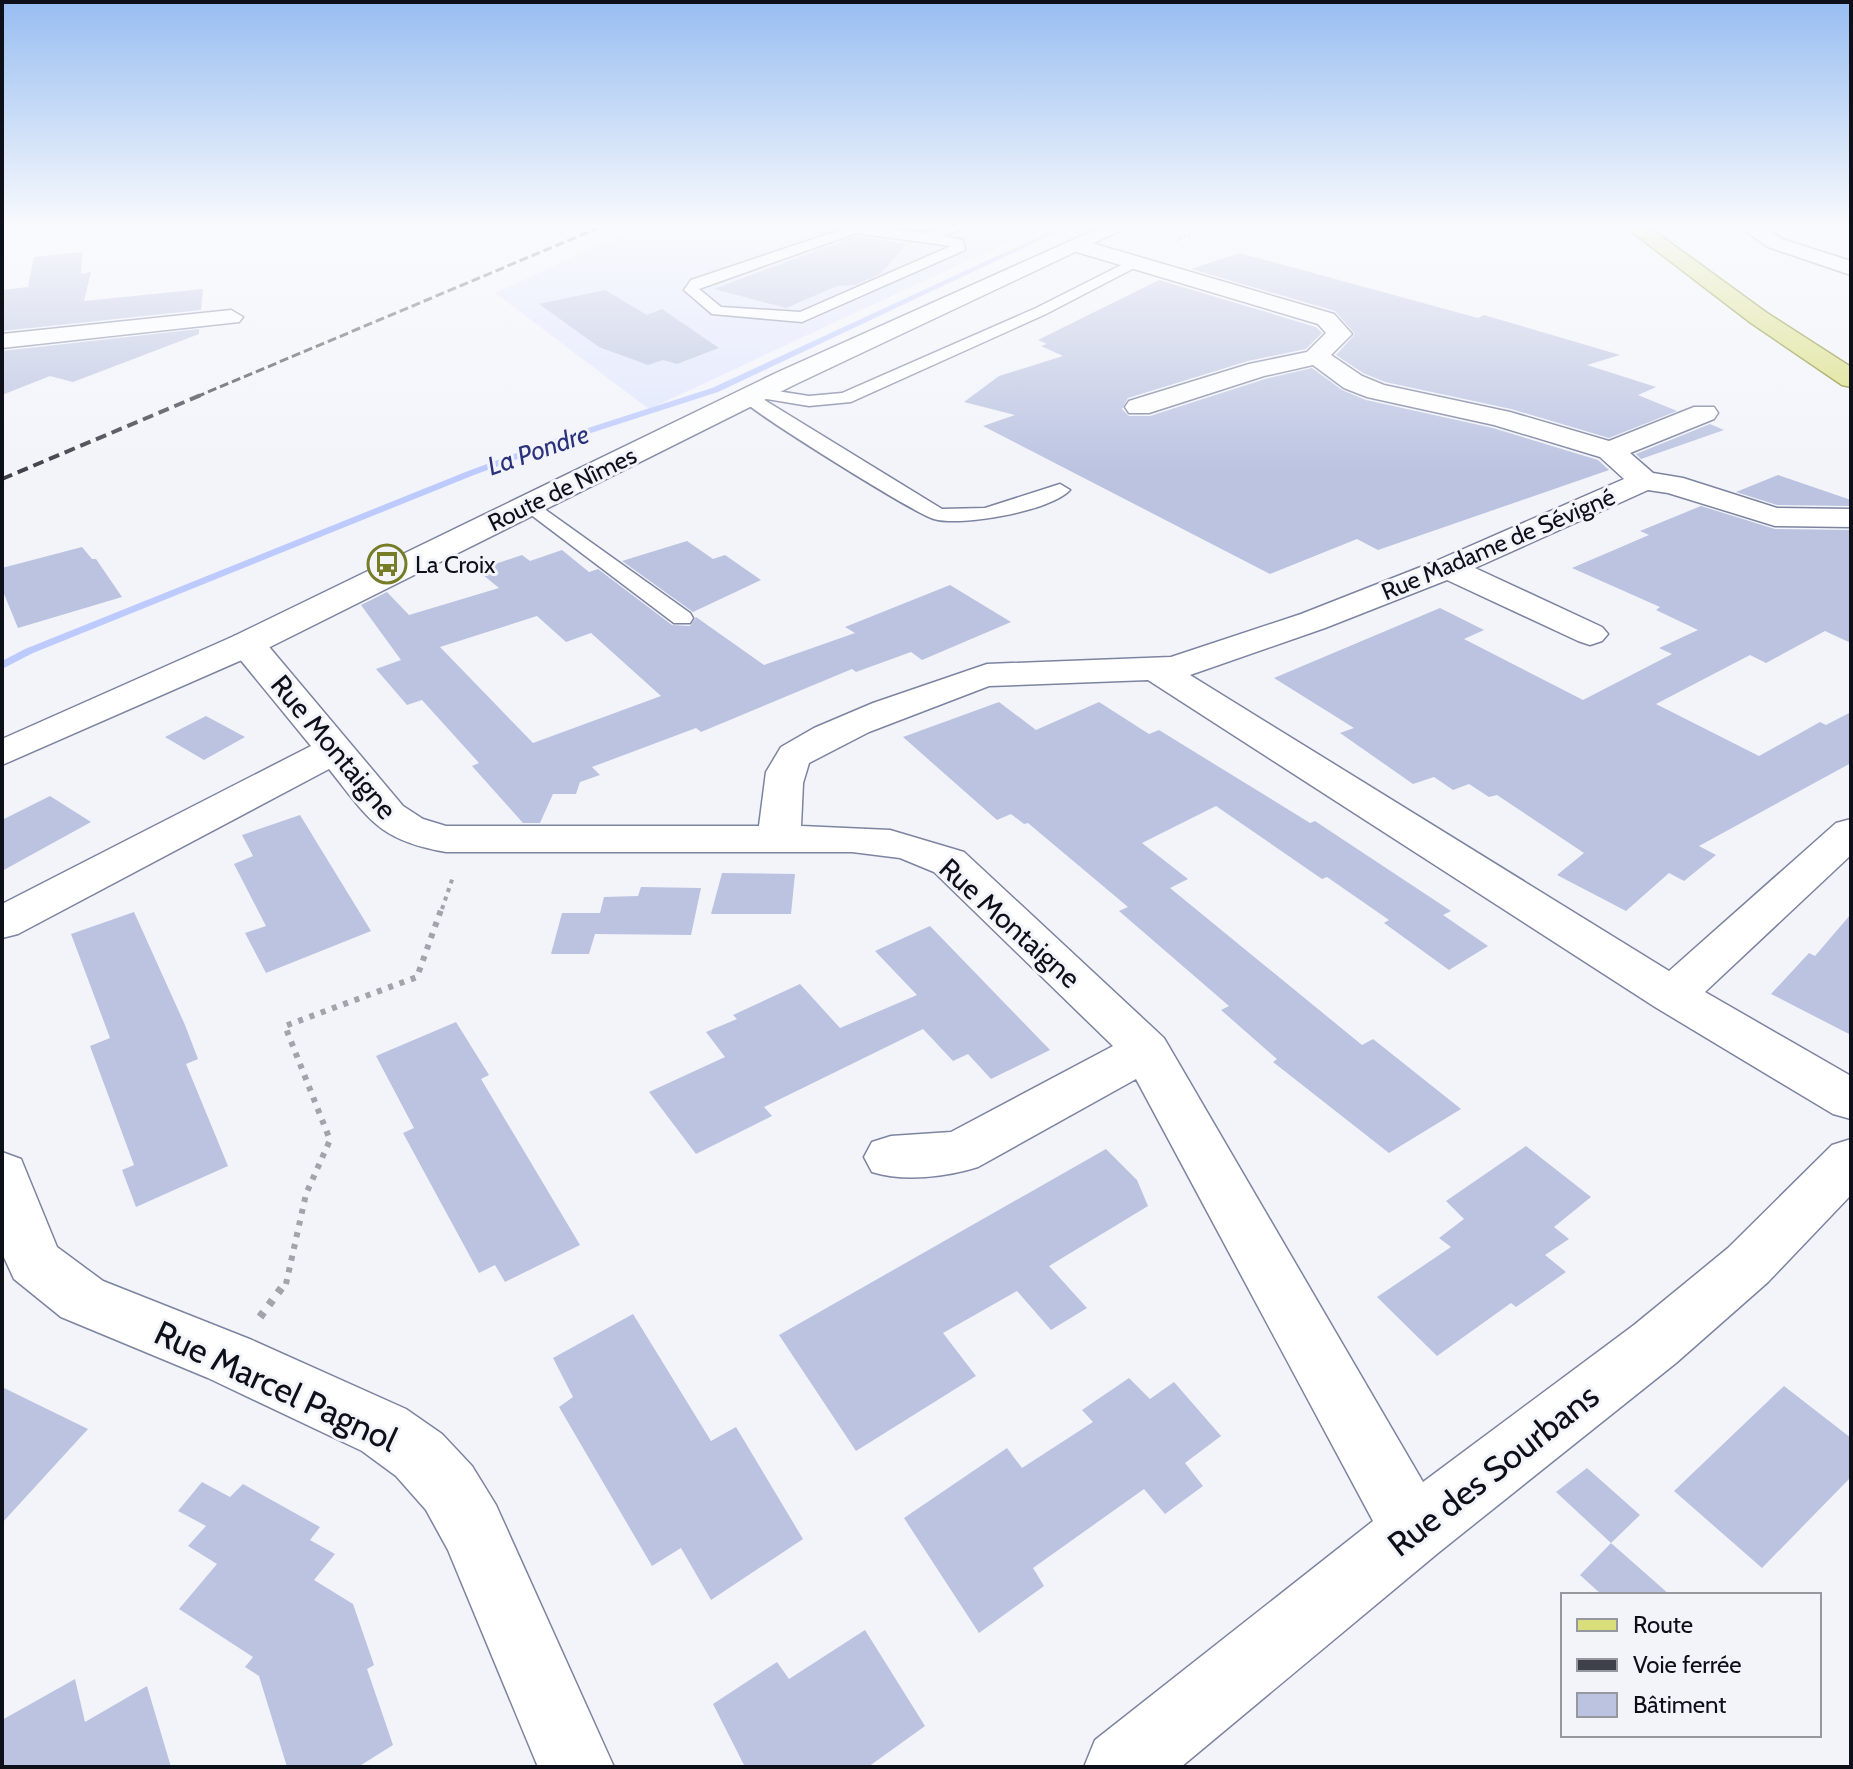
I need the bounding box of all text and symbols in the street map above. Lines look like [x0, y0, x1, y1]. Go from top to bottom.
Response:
water label: La Pondre [483, 418, 593, 482]
street label: Route de Nîmes [483, 441, 641, 537]
street label: Rue Madame de Sévigné [1377, 482, 1619, 606]
bus stop icon: La Croix [366, 543, 408, 585]
place label: La Croix [415, 550, 496, 579]
street label: Rue Montaigne [264, 668, 404, 826]
street label: Rue Montaigne [933, 851, 1087, 995]
street label: Rue Marcel Pagnol [148, 1311, 404, 1461]
street label: Rue des Sourbans [1379, 1375, 1607, 1565]
legend [1561, 1593, 1821, 1737]
text: Route [1633, 1610, 1693, 1639]
text: Voie ferrée [1633, 1650, 1742, 1679]
text: Bâtiment [1633, 1690, 1726, 1719]

